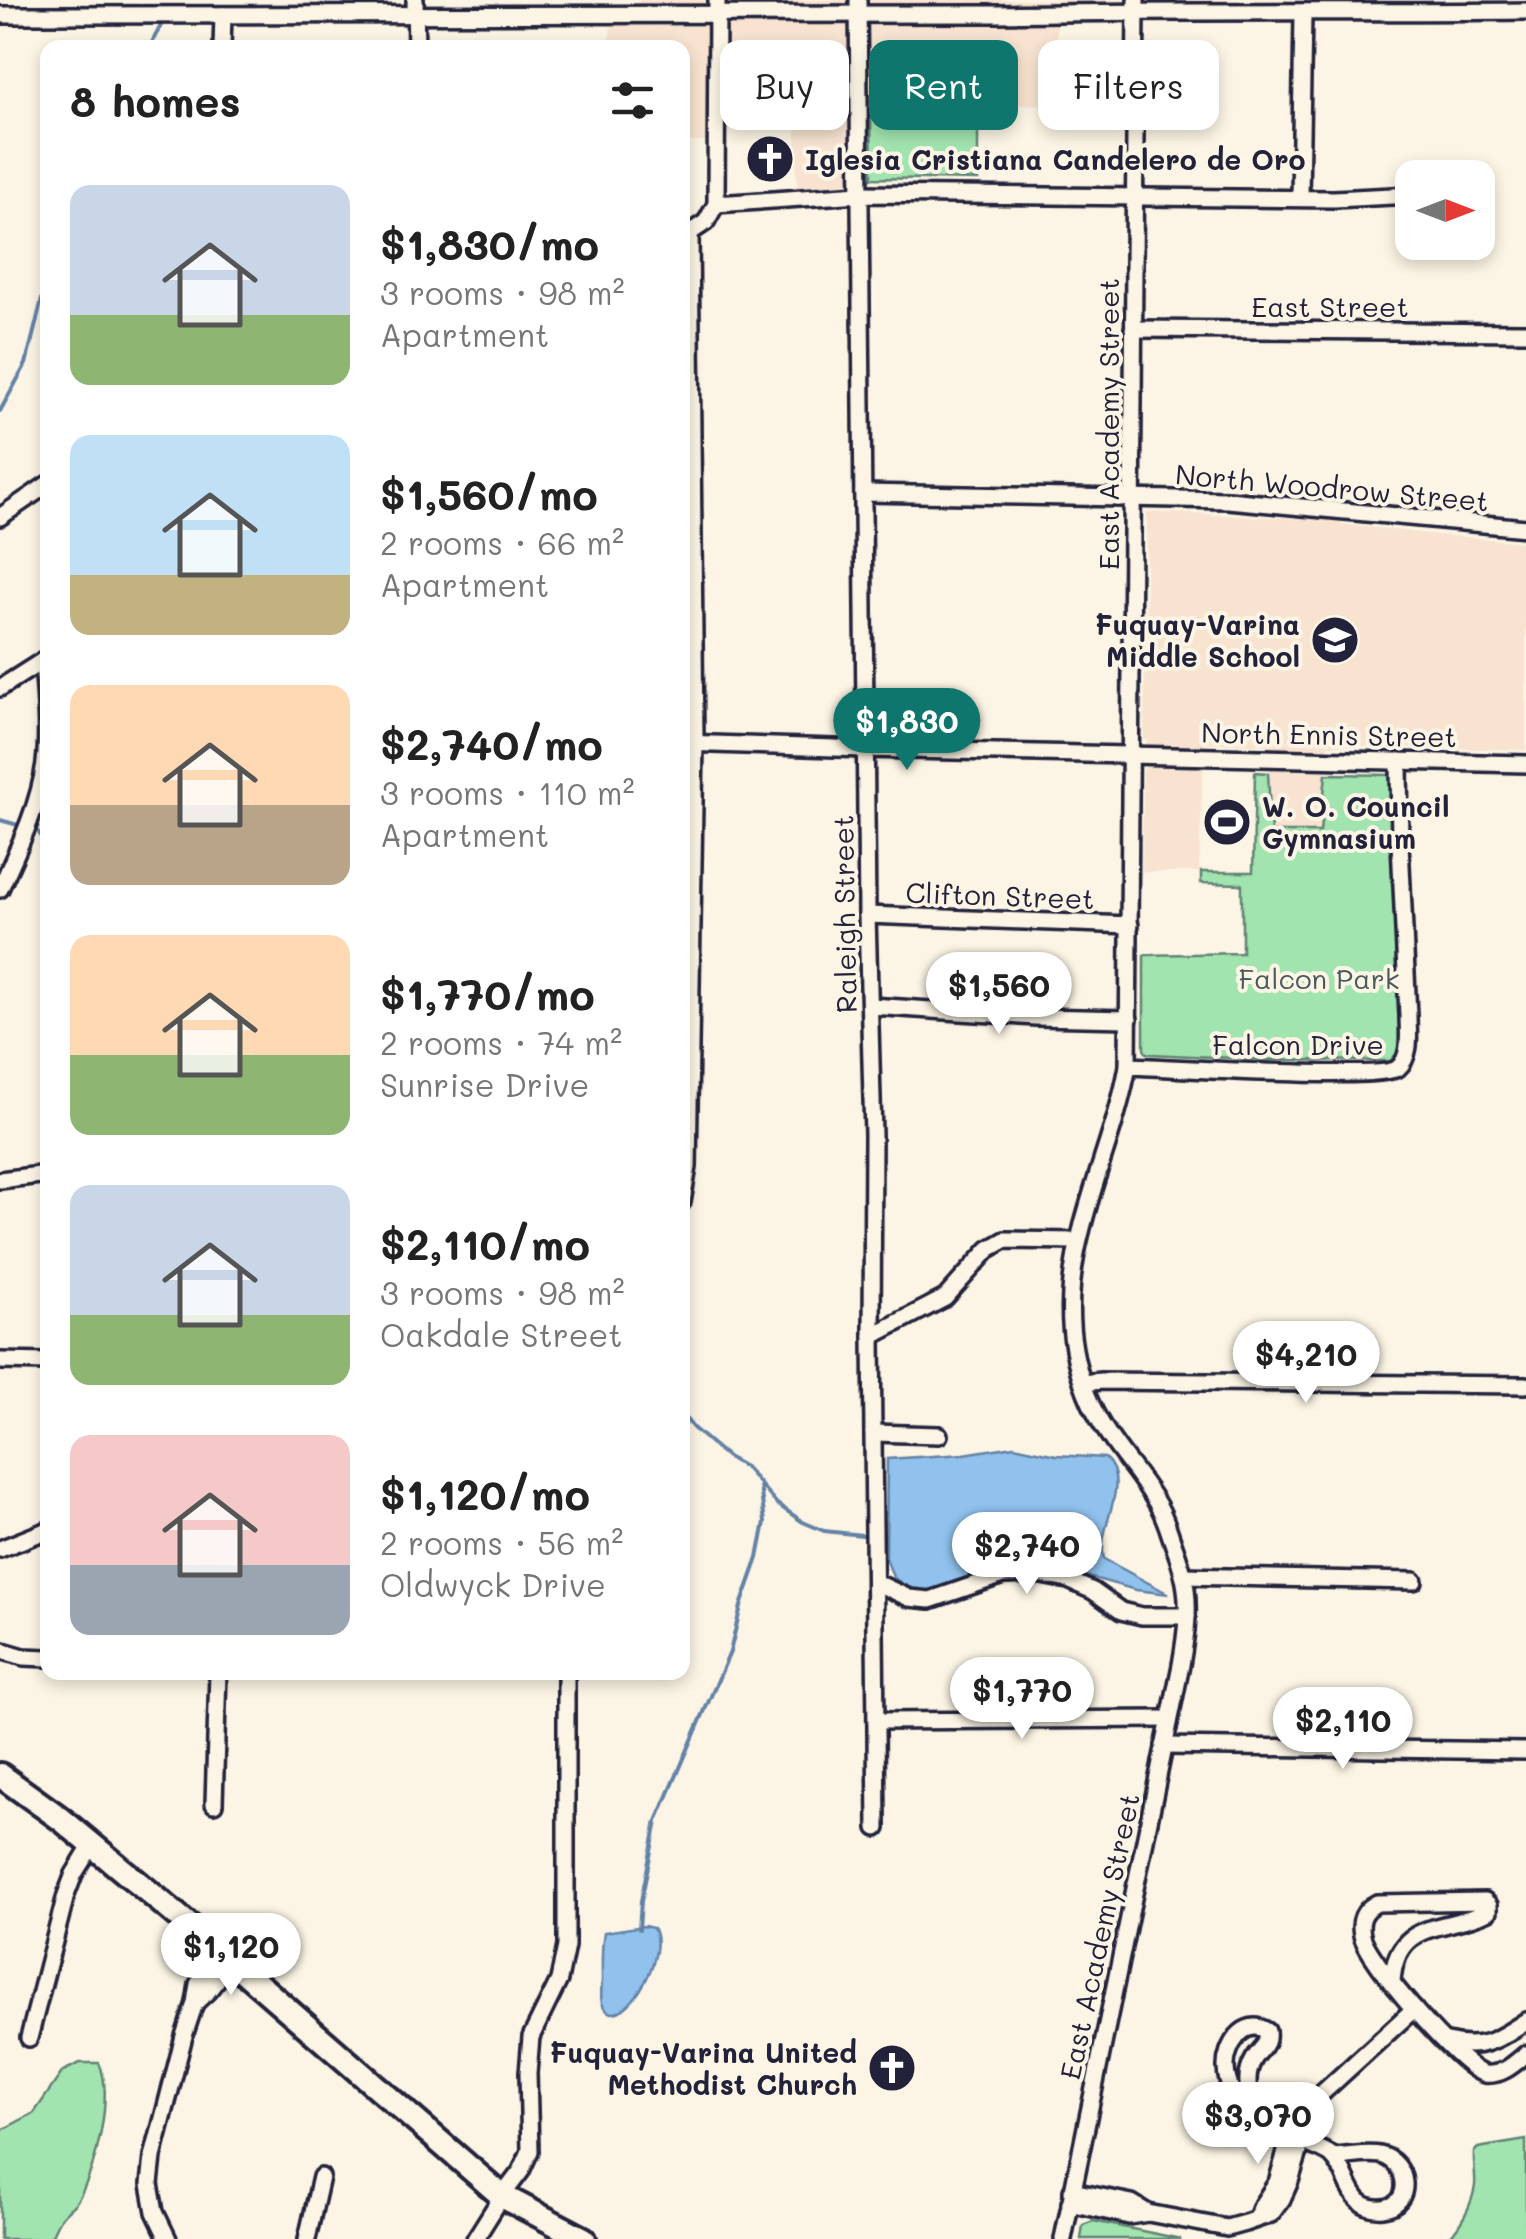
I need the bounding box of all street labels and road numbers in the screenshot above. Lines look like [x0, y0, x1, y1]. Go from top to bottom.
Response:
street label: East Academy Street [1090, 278, 1126, 570]
street label: East Street [1251, 288, 1409, 324]
street label: North Woodrow Street [1174, 455, 1490, 519]
street label: North Ennis Street [1201, 714, 1457, 754]
street label: Raleigh Street [824, 814, 864, 1014]
street label: Clifton Street [905, 874, 1095, 916]
street label: Falcon Drive [1212, 1026, 1384, 1062]
street label: East Academy Street [1051, 1790, 1147, 2082]

